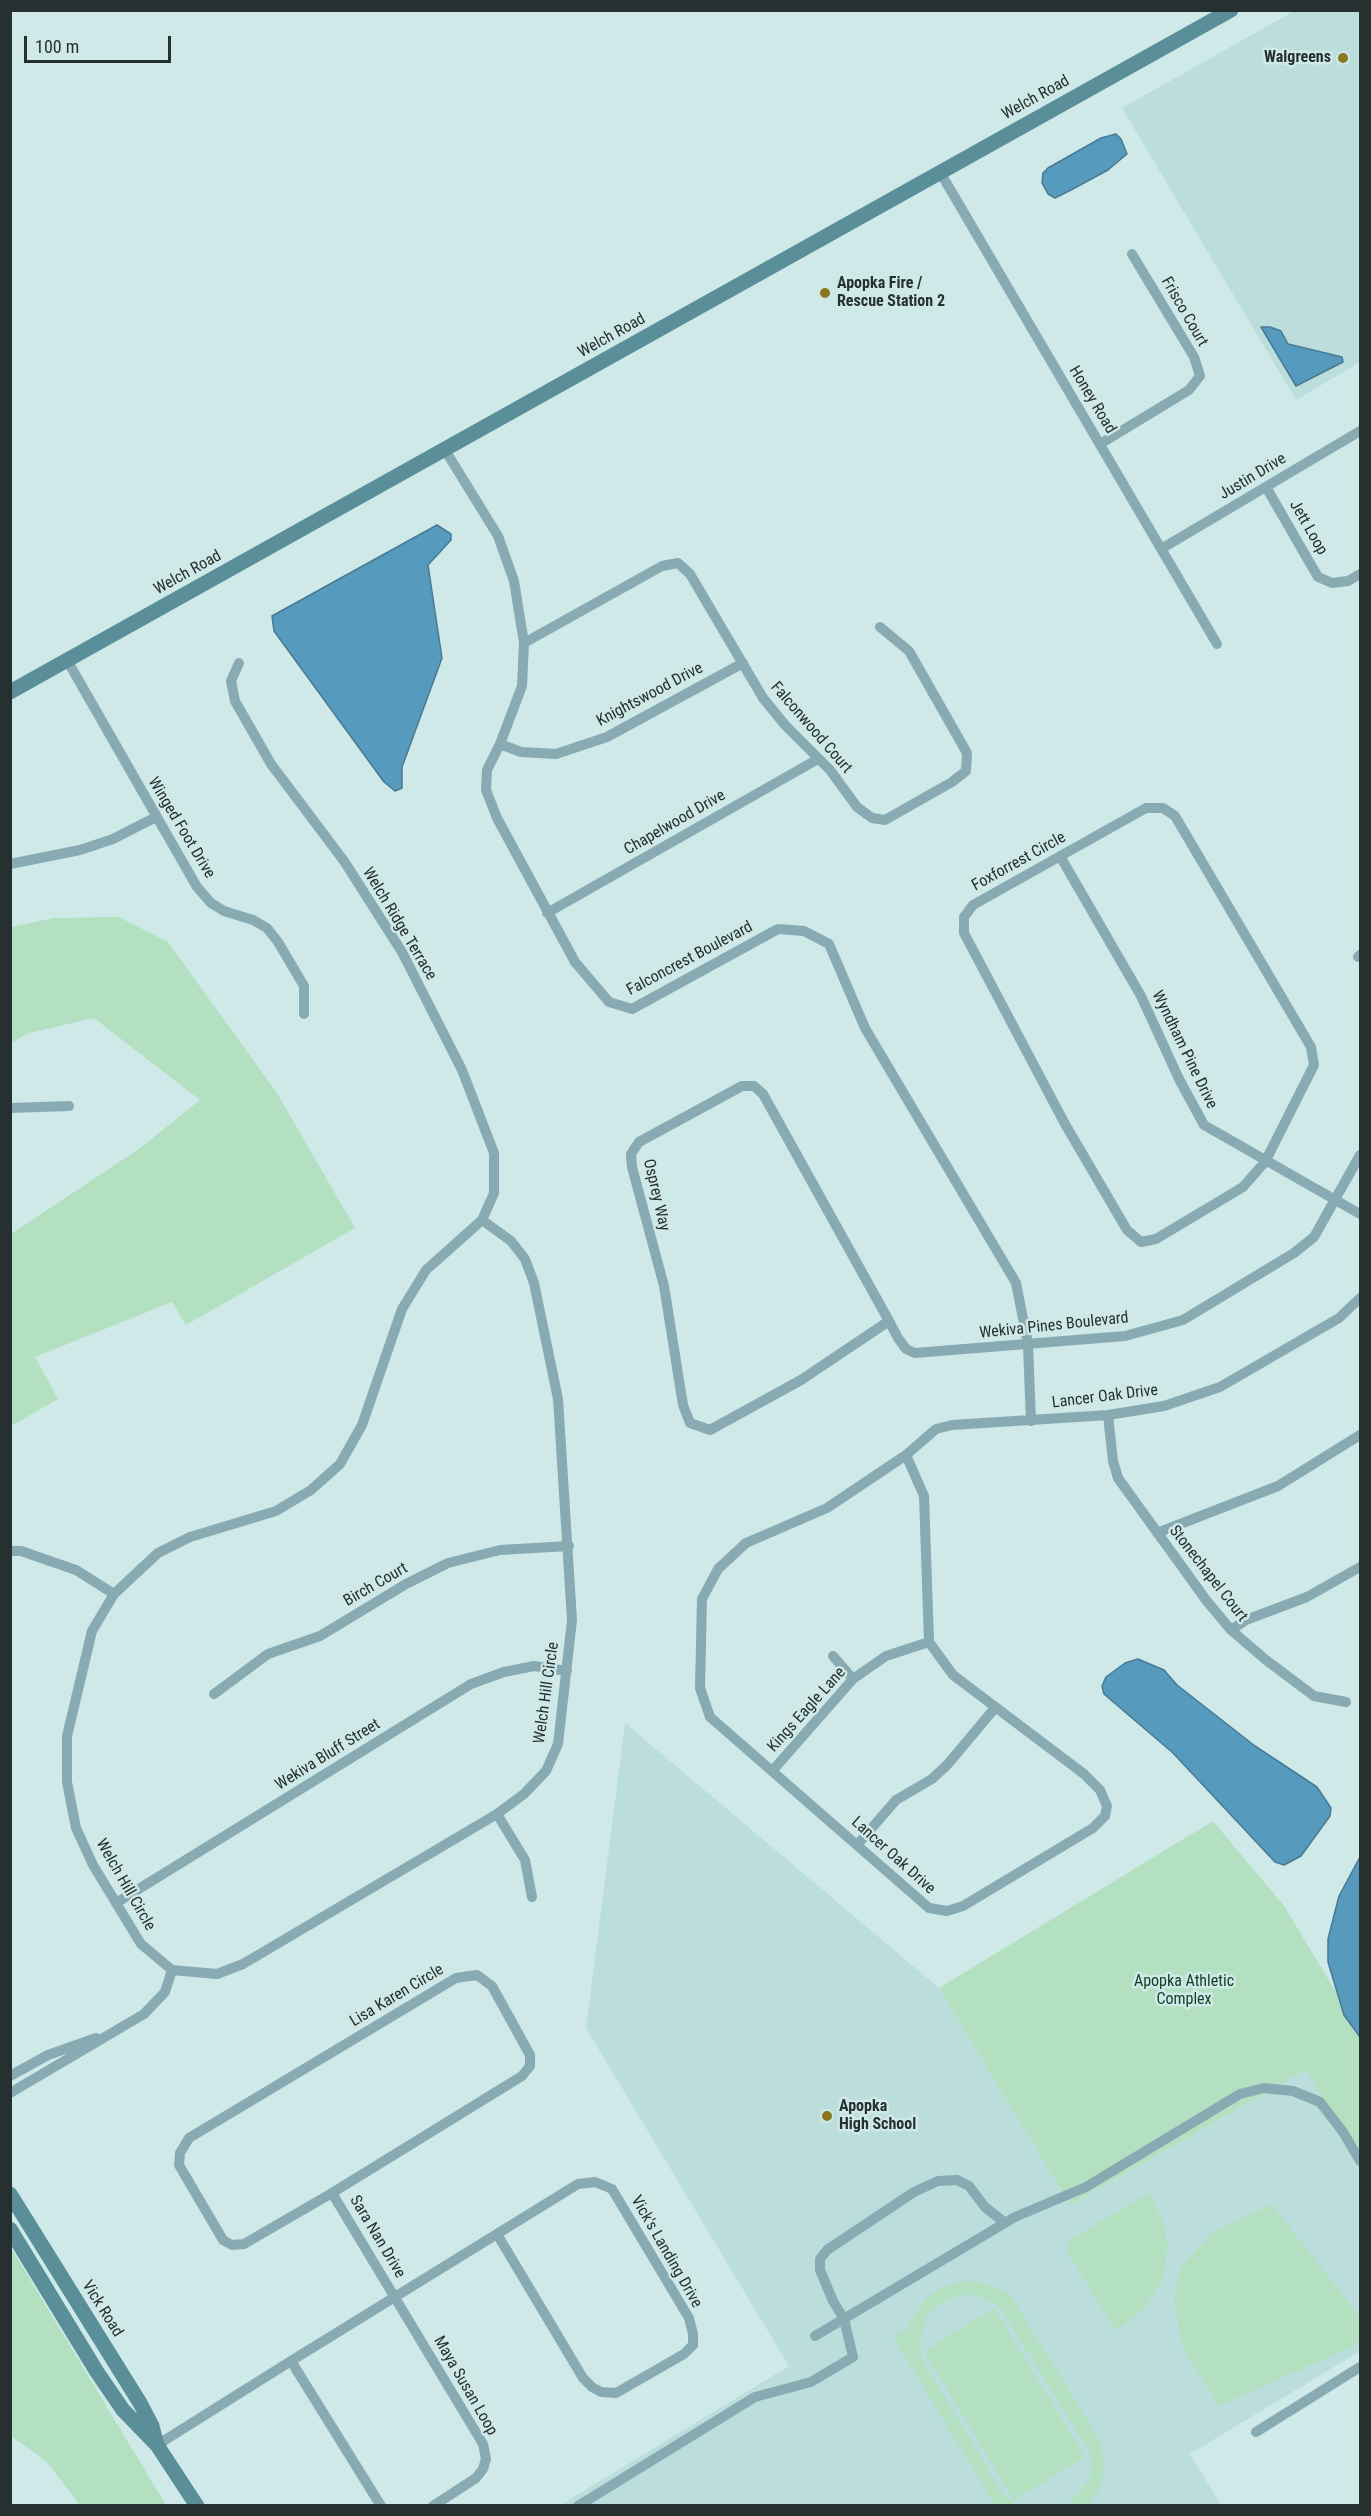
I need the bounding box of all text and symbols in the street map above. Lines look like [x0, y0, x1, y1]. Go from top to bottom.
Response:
scale bar [27, 24, 174, 62]
text: 100 m [35, 36, 79, 57]
place label: Walgreens [1264, 48, 1331, 68]
marker: Walgreens [1336, 51, 1350, 65]
street label: Welch Road [999, 72, 1073, 124]
place label: Apopka Fire / Rescue Station 2 [837, 274, 945, 312]
street label: Frisco Court [1156, 274, 1212, 350]
marker: Apopka Fire / Rescue Station 2 [818, 286, 832, 300]
street label: Welch Road [575, 310, 649, 362]
street label: Honey Road [1064, 363, 1120, 437]
street label: Justin Drive [1216, 450, 1290, 504]
street label: Jett Loop [1285, 497, 1331, 559]
street label: Welch Road [151, 547, 225, 599]
street label: Knightswood Drive [594, 659, 706, 731]
street label: Falconwood Court [766, 678, 856, 778]
street label: Winged Foot Drive [143, 774, 219, 882]
street label: Chapelwood Drive [621, 786, 729, 860]
street label: Foxforrest Circle [969, 828, 1069, 896]
street label: Welch Ridge Terrace [358, 864, 440, 984]
street label: Falconcrest Boulevard [624, 918, 756, 1000]
street label: Wyndham Pine Drive [1147, 988, 1221, 1112]
street label: Osprey Way [638, 1157, 674, 1233]
street label: Wekiva Pines Boulevard [979, 1309, 1129, 1343]
street label: Lancer Oak Drive [1051, 1381, 1159, 1413]
street label: Stonechapel Court [1165, 1522, 1251, 1626]
street label: Birch Court [341, 1559, 411, 1611]
street label: Welch Hill Circle [530, 1641, 564, 1745]
street label: Kings Eagle Lane [764, 1663, 850, 1757]
street label: Wekiva Bluff Street [272, 1715, 384, 1795]
street label: Lancer Oak Drive [847, 1813, 939, 1899]
street label: Welch Hill Circle [91, 1836, 159, 1934]
street label: Lisa Karen Circle [347, 1960, 447, 2032]
park label: Apopka Athletic Complex [1134, 1972, 1234, 2010]
place label: Apopka High School [839, 2097, 916, 2135]
marker: Apopka High School [820, 2109, 834, 2123]
street label: Sara Nan Drive [345, 2192, 409, 2282]
street label: Vick's Landing Drive [626, 2193, 706, 2311]
street label: Vick Road [77, 2277, 127, 2341]
street label: Maya Susan Loop [429, 2333, 501, 2439]

